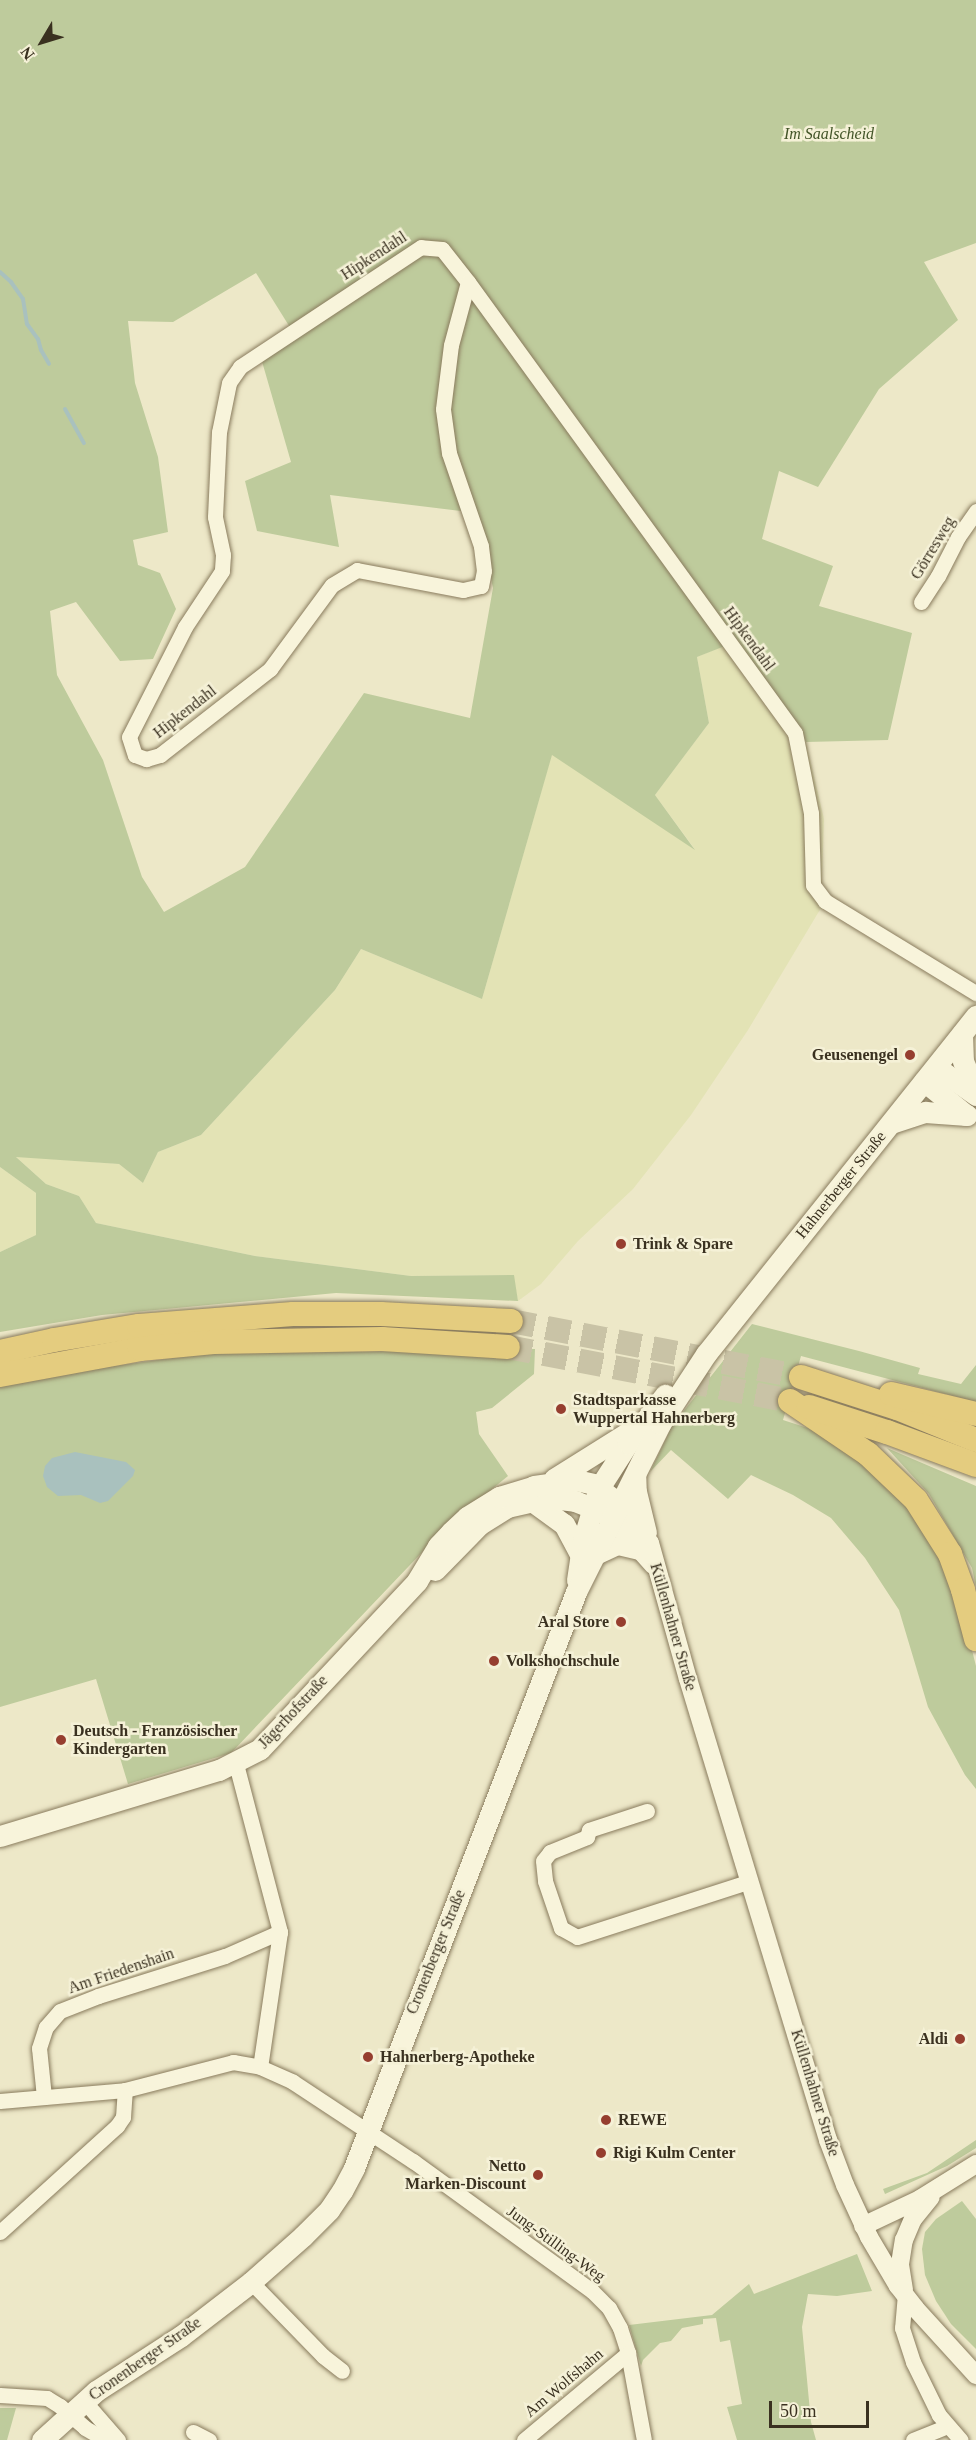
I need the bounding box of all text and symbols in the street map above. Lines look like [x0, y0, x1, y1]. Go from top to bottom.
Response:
north arrow [12, 12, 72, 72]
text: N [17, 44, 38, 63]
park label: Im Saalscheid [784, 124, 874, 144]
street label: Hipkendahl [337, 228, 411, 284]
street label: Görresweg [907, 513, 959, 583]
street label: Hipkendahl [719, 603, 779, 675]
street label: Hipkendahl [150, 681, 220, 743]
place label: Geusenengel [812, 1045, 898, 1065]
marker: Geusenengel [903, 1048, 917, 1062]
street label: Hahnerberger Straße [792, 1127, 890, 1243]
place label: Trink & Spare [633, 1234, 733, 1254]
marker: Trink & Spare [614, 1237, 628, 1251]
place label: Stadtsparkasse Wuppertal Hahnerberg [573, 1390, 735, 1428]
marker: Stadtsparkasse Wuppertal Hahnerberg [554, 1402, 568, 1416]
street label: Küllenhahner Straße [646, 1561, 700, 1693]
place label: Aral Store [538, 1612, 609, 1632]
marker: Aral Store [614, 1615, 628, 1629]
place label: Volkshochschule [506, 1651, 619, 1671]
marker: Volkshochschule [487, 1654, 501, 1668]
street label: Jägerhofstraße [254, 1671, 332, 1753]
place label: Deutsch - Französischer Kindergarten [73, 1721, 237, 1759]
marker: Deutsch - Französischer Kindergarten [54, 1733, 68, 1747]
street label: Cronenberger Straße [402, 1887, 470, 2017]
street label: Am Friedenshain [66, 1944, 176, 1998]
street label: Küllenhahner Straße [787, 2027, 843, 2159]
place label: Aldi [919, 2029, 948, 2049]
marker: Aldi [953, 2032, 967, 2046]
place label: Hahnerberg-Apotheke [380, 2047, 535, 2067]
marker: Hahnerberg-Apotheke [361, 2050, 375, 2064]
place label: REWE [618, 2110, 667, 2130]
marker: REWE [599, 2113, 613, 2127]
place label: Rigi Kulm Center [613, 2143, 736, 2163]
marker: Rigi Kulm Center [594, 2146, 608, 2160]
place label: Netto Marken-Discount [405, 2156, 526, 2194]
marker: Netto Marken-Discount [531, 2168, 545, 2182]
street label: Jung-Stilling-Weg [503, 2202, 609, 2286]
street label: Cronenberger Straße [85, 2313, 205, 2405]
street label: Am Wolfshahn [521, 2344, 607, 2422]
scale bar [772, 2389, 872, 2427]
text: 50 m [780, 2401, 817, 2421]

